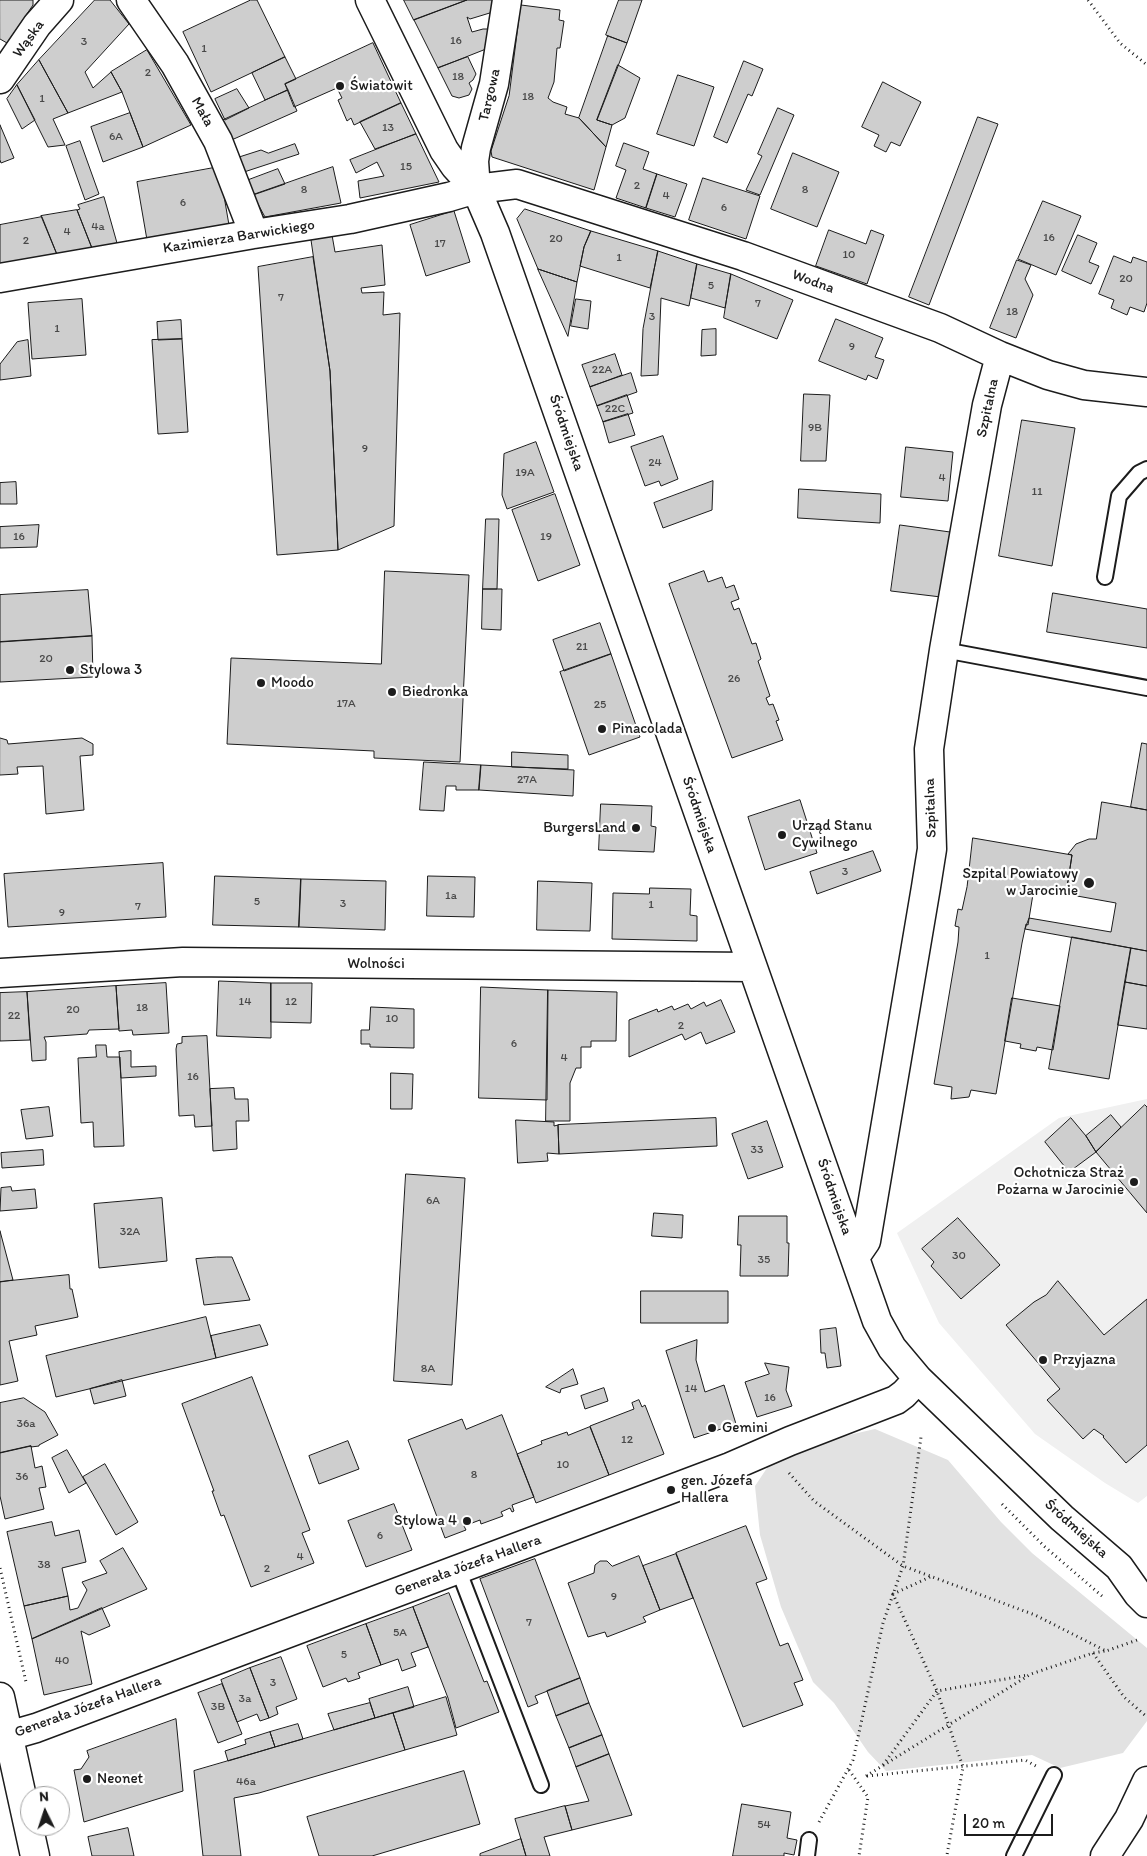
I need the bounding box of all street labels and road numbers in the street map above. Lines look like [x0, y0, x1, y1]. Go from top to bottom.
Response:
street label: Wąska [9, 17, 49, 61]
street label: Targowa [475, 67, 505, 123]
street label: Mała [187, 94, 217, 130]
street label: Kazimierza Barwickiego [162, 216, 316, 258]
street label: Wodna [789, 266, 837, 298]
street label: Szpitalna [973, 377, 1003, 439]
street label: Śródmiejska [545, 392, 587, 474]
street label: Śródmiejska [678, 774, 720, 856]
street label: Szpitalna [921, 778, 941, 838]
street label: Wolności [347, 955, 405, 973]
street label: Śródmiejska [813, 1156, 855, 1238]
street label: Śródmiejska [1040, 1496, 1112, 1562]
street label: Generała Józefa Hallera [392, 1531, 544, 1601]
street label: Generała Józefa Hallera [12, 1672, 164, 1742]

